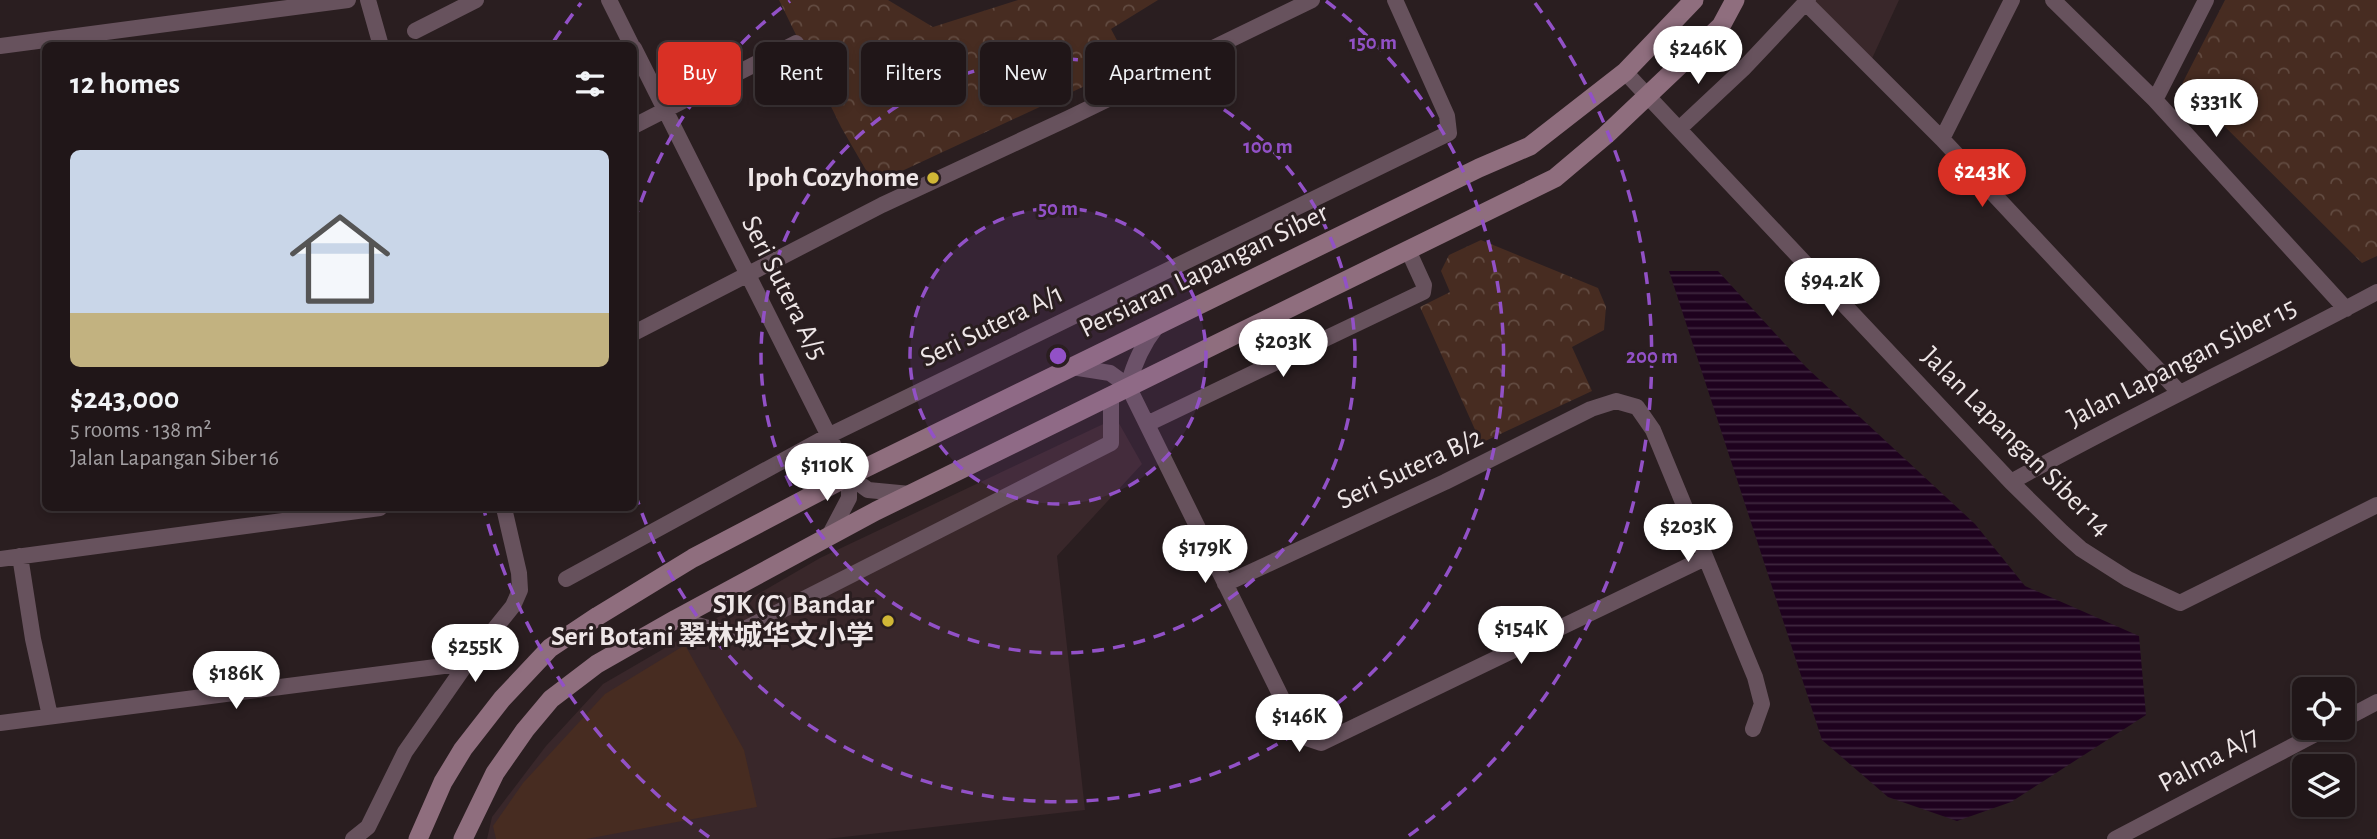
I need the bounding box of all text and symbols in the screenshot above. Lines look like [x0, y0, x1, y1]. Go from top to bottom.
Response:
pin: $246K [1649, 27, 1747, 86]
text: 150 m [1349, 32, 1397, 53]
text: $246K [1669, 37, 1727, 60]
chip: Buy [658, 42, 741, 105]
chip: Rent [755, 42, 847, 105]
chip: Filters [861, 42, 966, 105]
chip: New [980, 42, 1071, 105]
chip: Apartment [1085, 42, 1235, 105]
icon: filters [571, 65, 609, 103]
text: 12 homes [70, 69, 180, 99]
pin: $331K [2167, 80, 2265, 139]
text: $331K [2190, 90, 2242, 113]
text: 100 m [1243, 136, 1293, 157]
pin: $243K [1933, 150, 2031, 209]
text: $243K [1954, 160, 2010, 183]
place label: Ipoh Cozyhome [747, 164, 919, 192]
marker: Ipoh Cozyhome [925, 170, 941, 186]
icon: home [277, 196, 403, 322]
text: 50 m [1038, 198, 1078, 219]
street label: Persiaran Lapangan Siber [1075, 199, 1333, 343]
street label: Seri Sutera A/5 [736, 212, 832, 364]
pin: $94.2K [1775, 258, 1889, 318]
text: $94.2K [1801, 269, 1863, 292]
street label: Seri Sutera A/1 [916, 279, 1068, 373]
street label: Jalan Lapangan Siber 15 [2063, 293, 2301, 433]
pin: $203K [1234, 320, 1332, 379]
text: $203K [1255, 330, 1311, 353]
street label: Jalan Lapangan Siber 14 [1916, 342, 2116, 542]
centre of rings [1046, 344, 1070, 368]
text: 200 m [1626, 346, 1678, 367]
text: $243,000 [70, 384, 179, 414]
text: 5 rooms · 138 m² [70, 419, 211, 442]
street label: Seri Sutera B/2 [1333, 423, 1487, 515]
pin: $110K [778, 444, 876, 503]
text: Jalan Lapangan Siber 16 [70, 447, 279, 470]
text: $110K [801, 454, 853, 477]
pin: $203K [1639, 504, 1737, 564]
text: $203K [1660, 515, 1716, 538]
pin: $179K [1156, 526, 1254, 585]
text: $179K [1178, 536, 1232, 559]
place label: SJK (C) Bandar Seri Botani 翠林城华文小学 [551, 591, 874, 651]
pin: $154K [1472, 606, 1570, 666]
marker: SJK (C) Bandar Seri Botani 翠林城华文小学 [880, 613, 896, 629]
text: $154K [1494, 617, 1548, 640]
pin: $255K [426, 624, 524, 684]
text: $255K [448, 635, 502, 658]
pin: $186K [187, 652, 285, 711]
text: $186K [209, 662, 263, 685]
map controls [2292, 677, 2355, 817]
button: locate [2292, 677, 2355, 740]
pin: $146K [1250, 694, 1348, 754]
text: $146K [1272, 705, 1326, 728]
street label: Palma A/7 [2154, 722, 2264, 798]
button: layers [2292, 754, 2355, 817]

